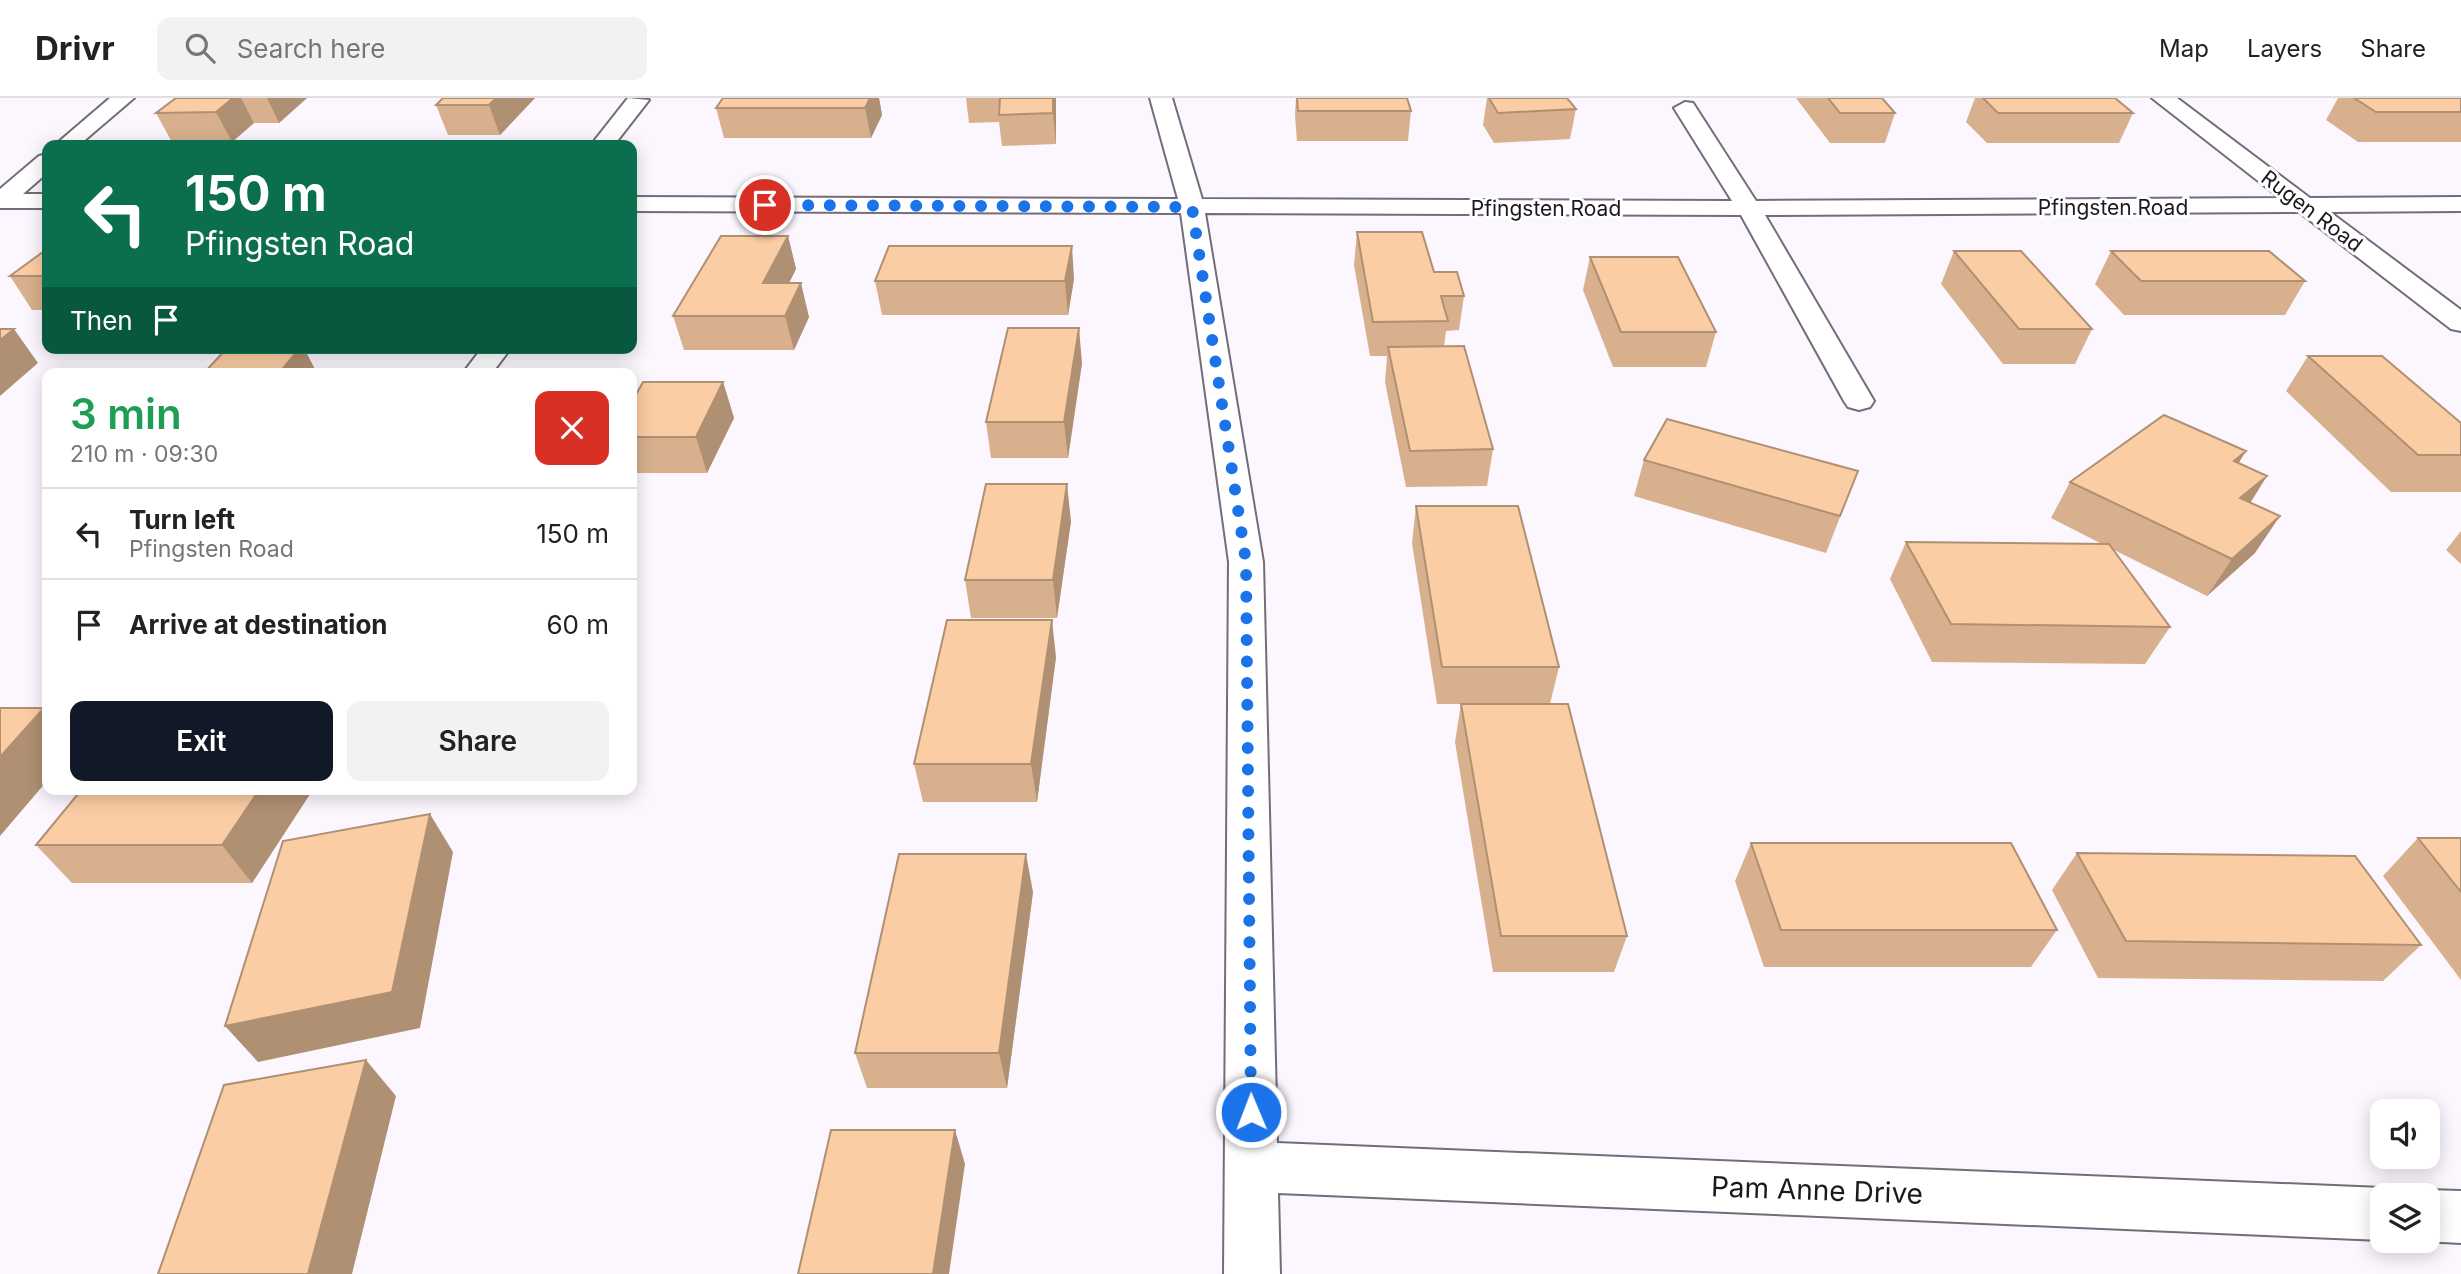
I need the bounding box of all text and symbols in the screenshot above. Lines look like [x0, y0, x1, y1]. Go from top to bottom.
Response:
search box [157, 17, 647, 80]
text: Drivr [35, 28, 115, 68]
icon: search [181, 29, 219, 67]
text: Search here [237, 33, 385, 64]
text: Map [2159, 34, 2209, 63]
text: Layers [2247, 34, 2322, 63]
text: Share [2360, 34, 2426, 63]
text: 150 m [185, 164, 327, 223]
street label: Rugen Road [2257, 165, 2367, 257]
icon: left [70, 168, 161, 259]
pin [735, 175, 795, 235]
icon: arrive [746, 186, 784, 224]
street label: Pfingsten Road [2038, 195, 2188, 220]
street label: Pfingsten Road [1471, 196, 1621, 221]
text: Pfingsten Road [185, 224, 414, 263]
icon: arrive [147, 301, 185, 339]
text: Then [70, 305, 133, 336]
text: 3 min [70, 388, 182, 439]
button: close [535, 391, 609, 465]
text: 210 m · 09:30 [70, 440, 218, 468]
text: Turn left [129, 504, 235, 535]
icon: left [70, 515, 108, 553]
text: 150 m [536, 518, 609, 549]
text: Pfingsten Road [129, 535, 294, 563]
icon: arrive [70, 606, 108, 644]
text: Arrive at destination [129, 609, 388, 640]
text: 60 m [546, 609, 609, 640]
button: Exit [70, 701, 333, 781]
button: Share [347, 701, 609, 781]
position arrow [1214, 1075, 1288, 1149]
map controls [2370, 1099, 2440, 1253]
button: sound [2370, 1099, 2440, 1169]
street label: Pam Anne Drive [1710, 1169, 1924, 1211]
button: layers [2370, 1183, 2440, 1253]

